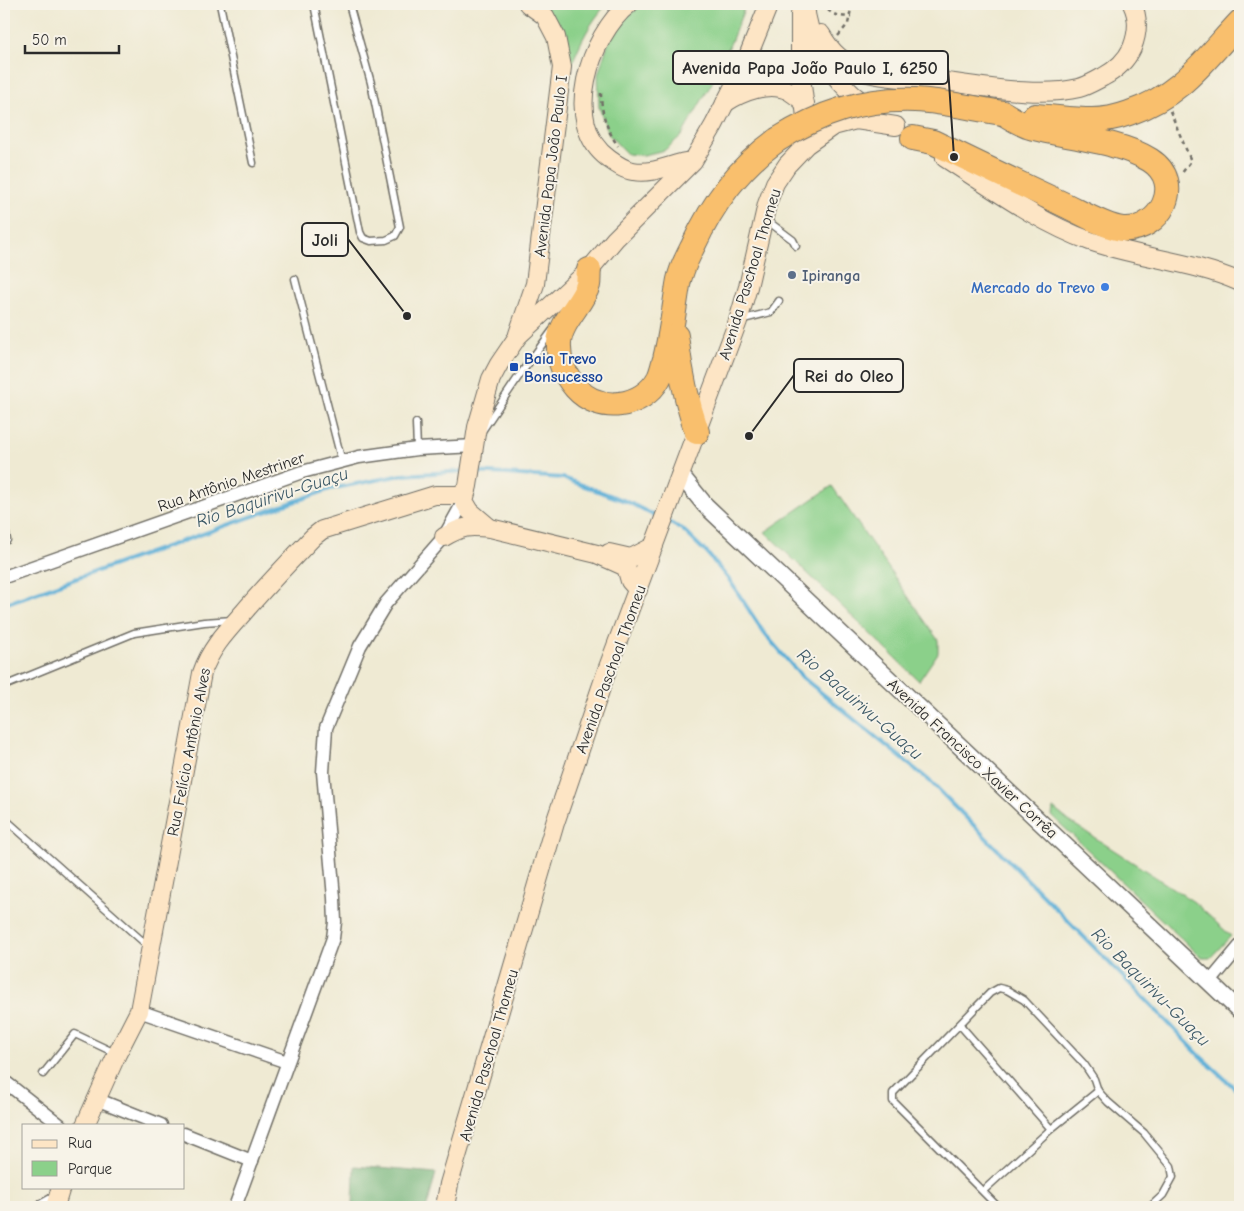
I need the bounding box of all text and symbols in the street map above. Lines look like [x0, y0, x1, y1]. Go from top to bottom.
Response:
scale bar [25, 22, 119, 54]
text: 50 m [32, 31, 67, 49]
callout: Avenida Papa João Paulo I, 6250 [673, 51, 948, 84]
text: Avenida Papa João Paulo I, 6250 [682, 58, 938, 79]
street label: Avenida Papa João Paulo I [531, 74, 571, 258]
street label: Avenida Paschoal Thomeu [715, 187, 785, 362]
callout: Joli [302, 223, 348, 256]
text: Joli [312, 230, 338, 251]
place label: Ipiranga [802, 267, 860, 285]
marker: Ipiranga [786, 269, 798, 281]
place label: Mercado do Trevo [971, 279, 1095, 297]
marker: Mercado do Trevo [1099, 281, 1111, 293]
place label: Baia Trevo Bonsucesso [524, 350, 603, 386]
callout: Rei do Oleo [794, 359, 903, 392]
marker: Baia Trevo Bonsucesso [508, 361, 520, 373]
text: Rei do Oleo [804, 366, 894, 387]
street label: Rua Antônio Mestriner [156, 448, 308, 516]
water label: Rio Baquirivu-Guaçu [193, 463, 351, 532]
street label: Avenida Paschoal Thomeu [572, 583, 650, 756]
water label: Rio Baquirivu-Guaçu [793, 644, 927, 764]
street label: Rua Felício Antônio Alves [164, 666, 214, 838]
street label: Avenida Francisco Xavier Corrêa [883, 675, 1061, 842]
water label: Rio Baquirivu-Guaçu [1087, 924, 1214, 1051]
street label: Avenida Paschoal Thomeu [456, 967, 522, 1143]
legend [22, 1124, 185, 1188]
text: Rua [68, 1134, 92, 1152]
text: Parque [68, 1160, 113, 1178]

